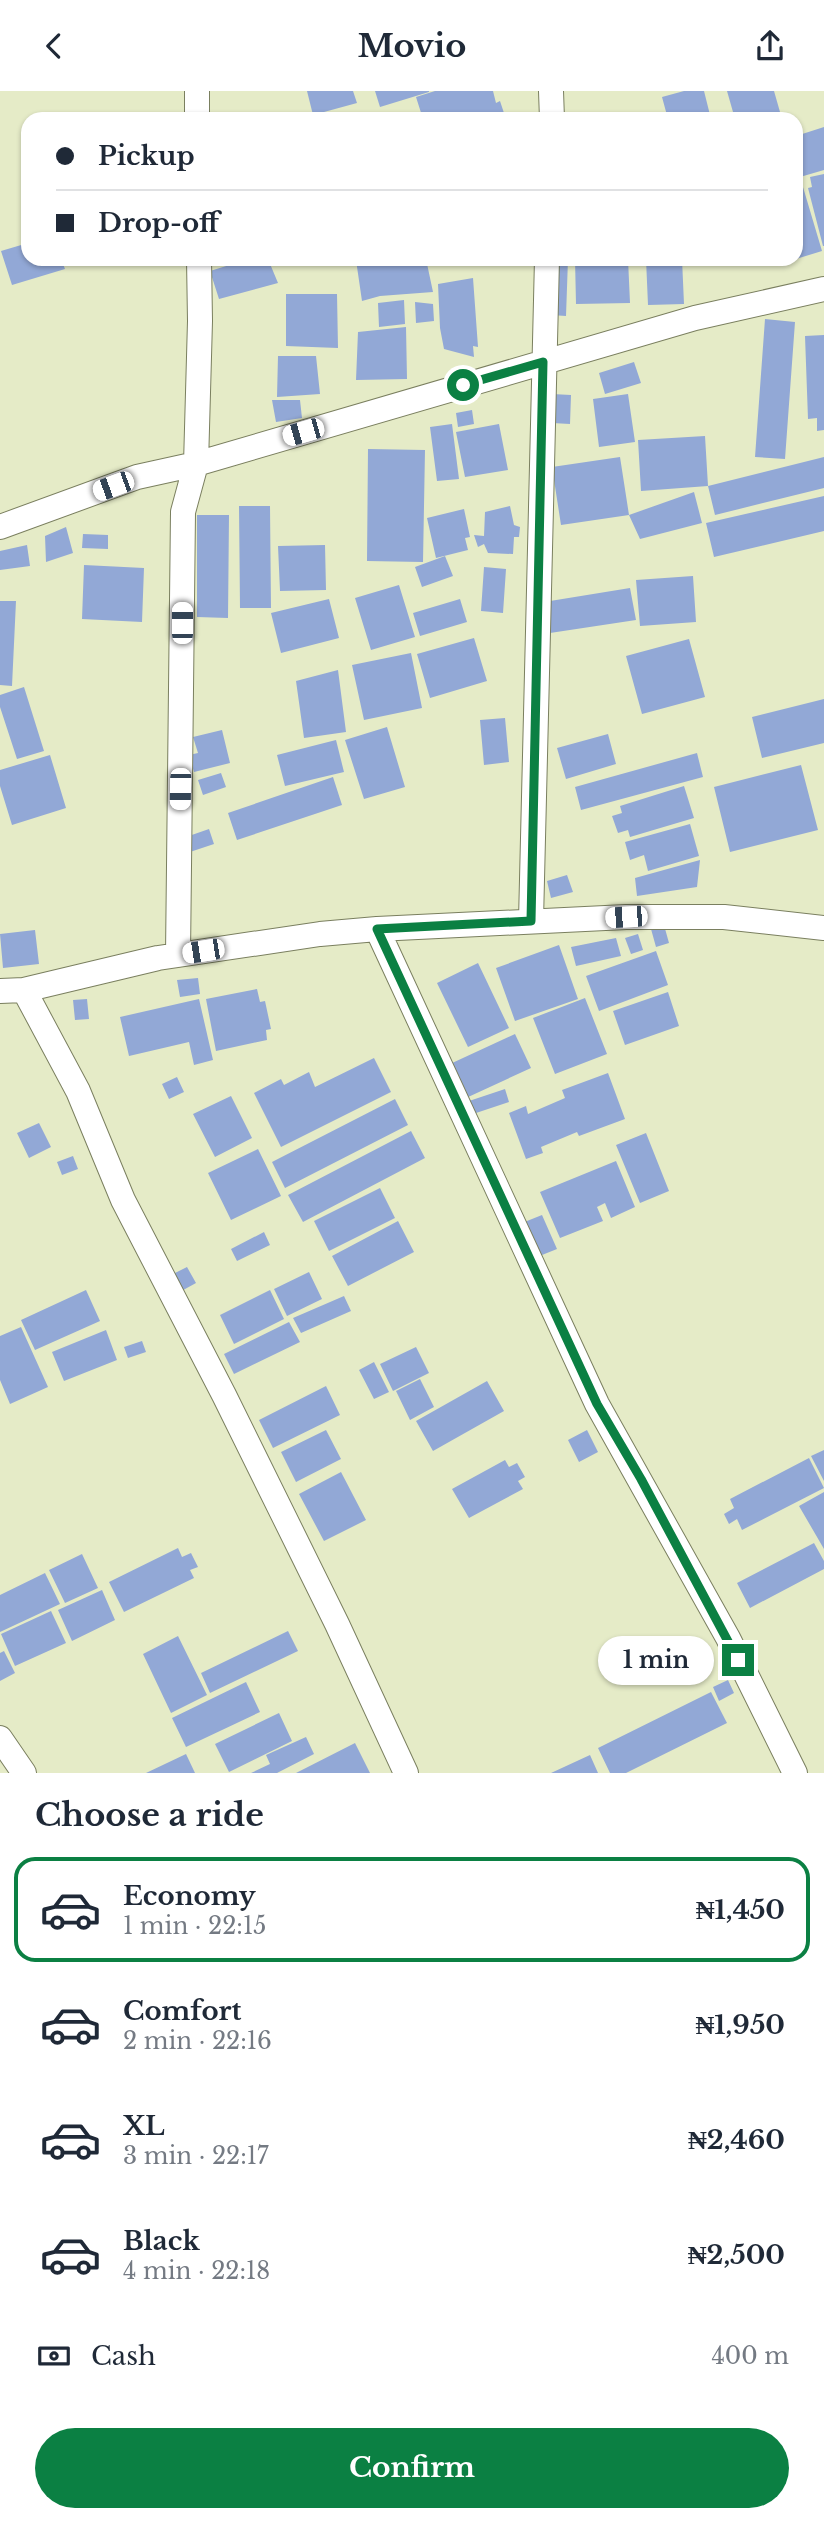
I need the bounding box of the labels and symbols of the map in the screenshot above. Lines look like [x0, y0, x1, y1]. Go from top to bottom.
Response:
route start [447, 369, 479, 401]
car [280, 416, 327, 448]
car [90, 469, 137, 503]
car [172, 602, 193, 644]
car [170, 768, 191, 810]
car [605, 905, 648, 929]
car [181, 937, 226, 965]
callout: 1 min [598, 1635, 714, 1685]
route end [722, 1644, 754, 1676]

